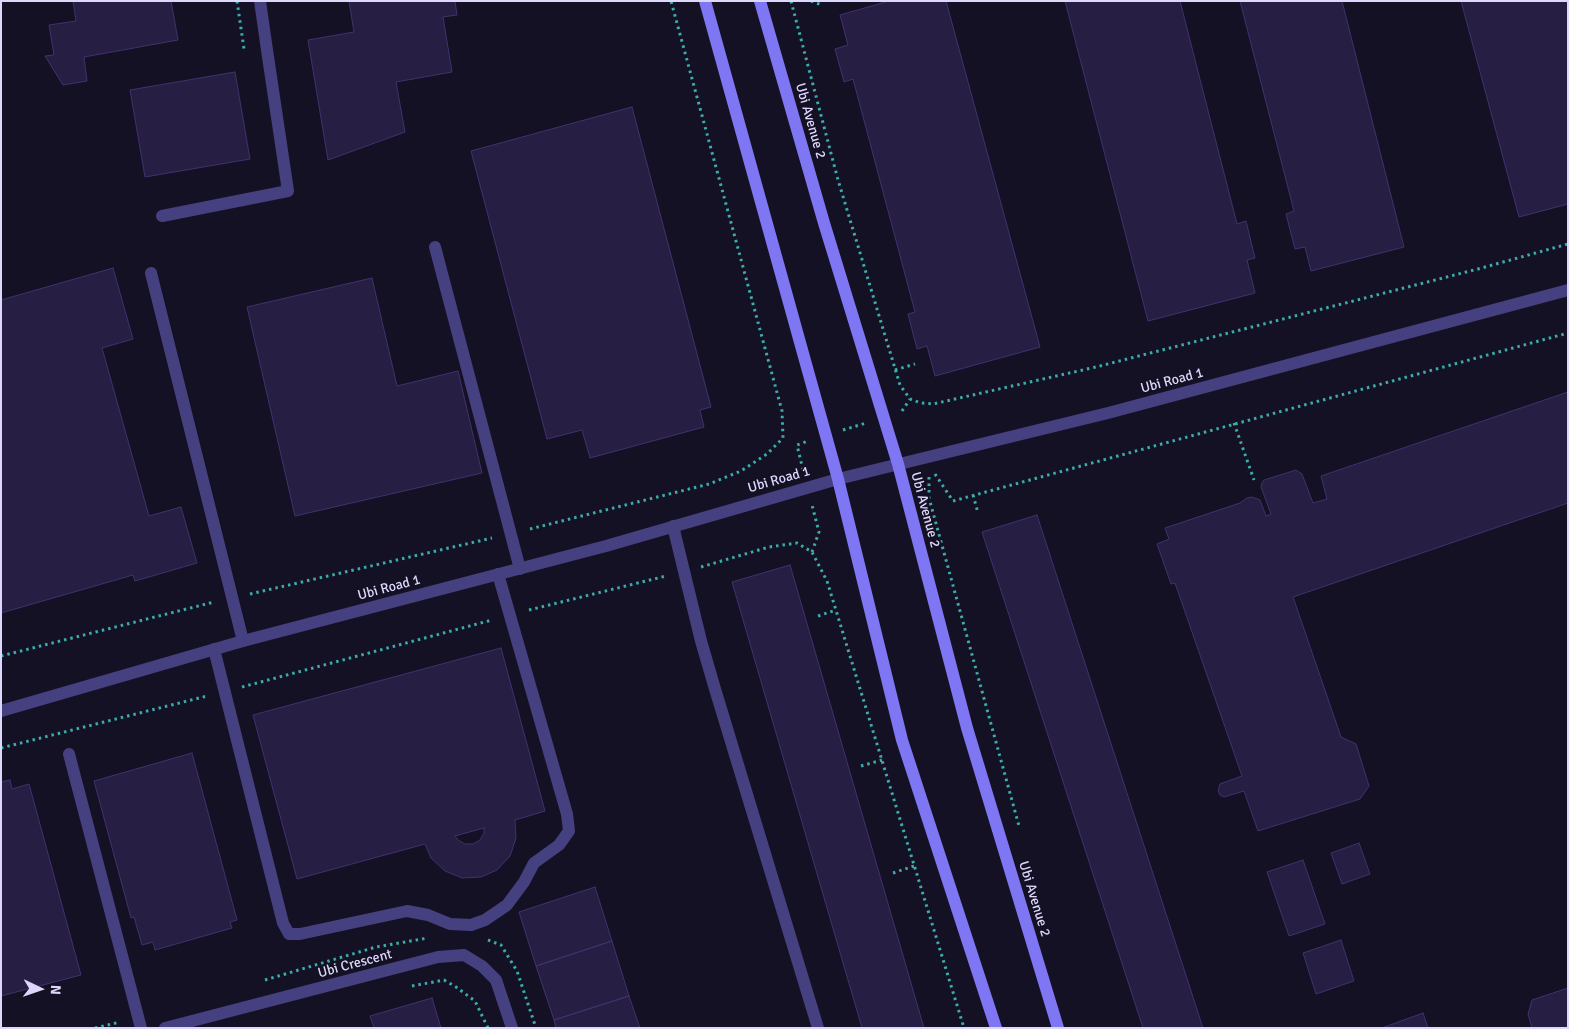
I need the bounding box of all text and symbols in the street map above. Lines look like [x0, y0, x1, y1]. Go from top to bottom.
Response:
street label: Ubi Avenue 2 [791, 81, 829, 161]
street label: Ubi Road 1 [1139, 365, 1205, 397]
street label: Ubi Road 1 [746, 463, 812, 497]
street label: Ubi Avenue 2 [907, 470, 943, 550]
street label: Ubi Road 1 [356, 572, 422, 604]
street label: Ubi Avenue 2 [1015, 859, 1053, 939]
street label: Ubi Crescent [316, 946, 394, 982]
north arrow [15, 964, 65, 1014]
text: N [47, 984, 64, 995]

